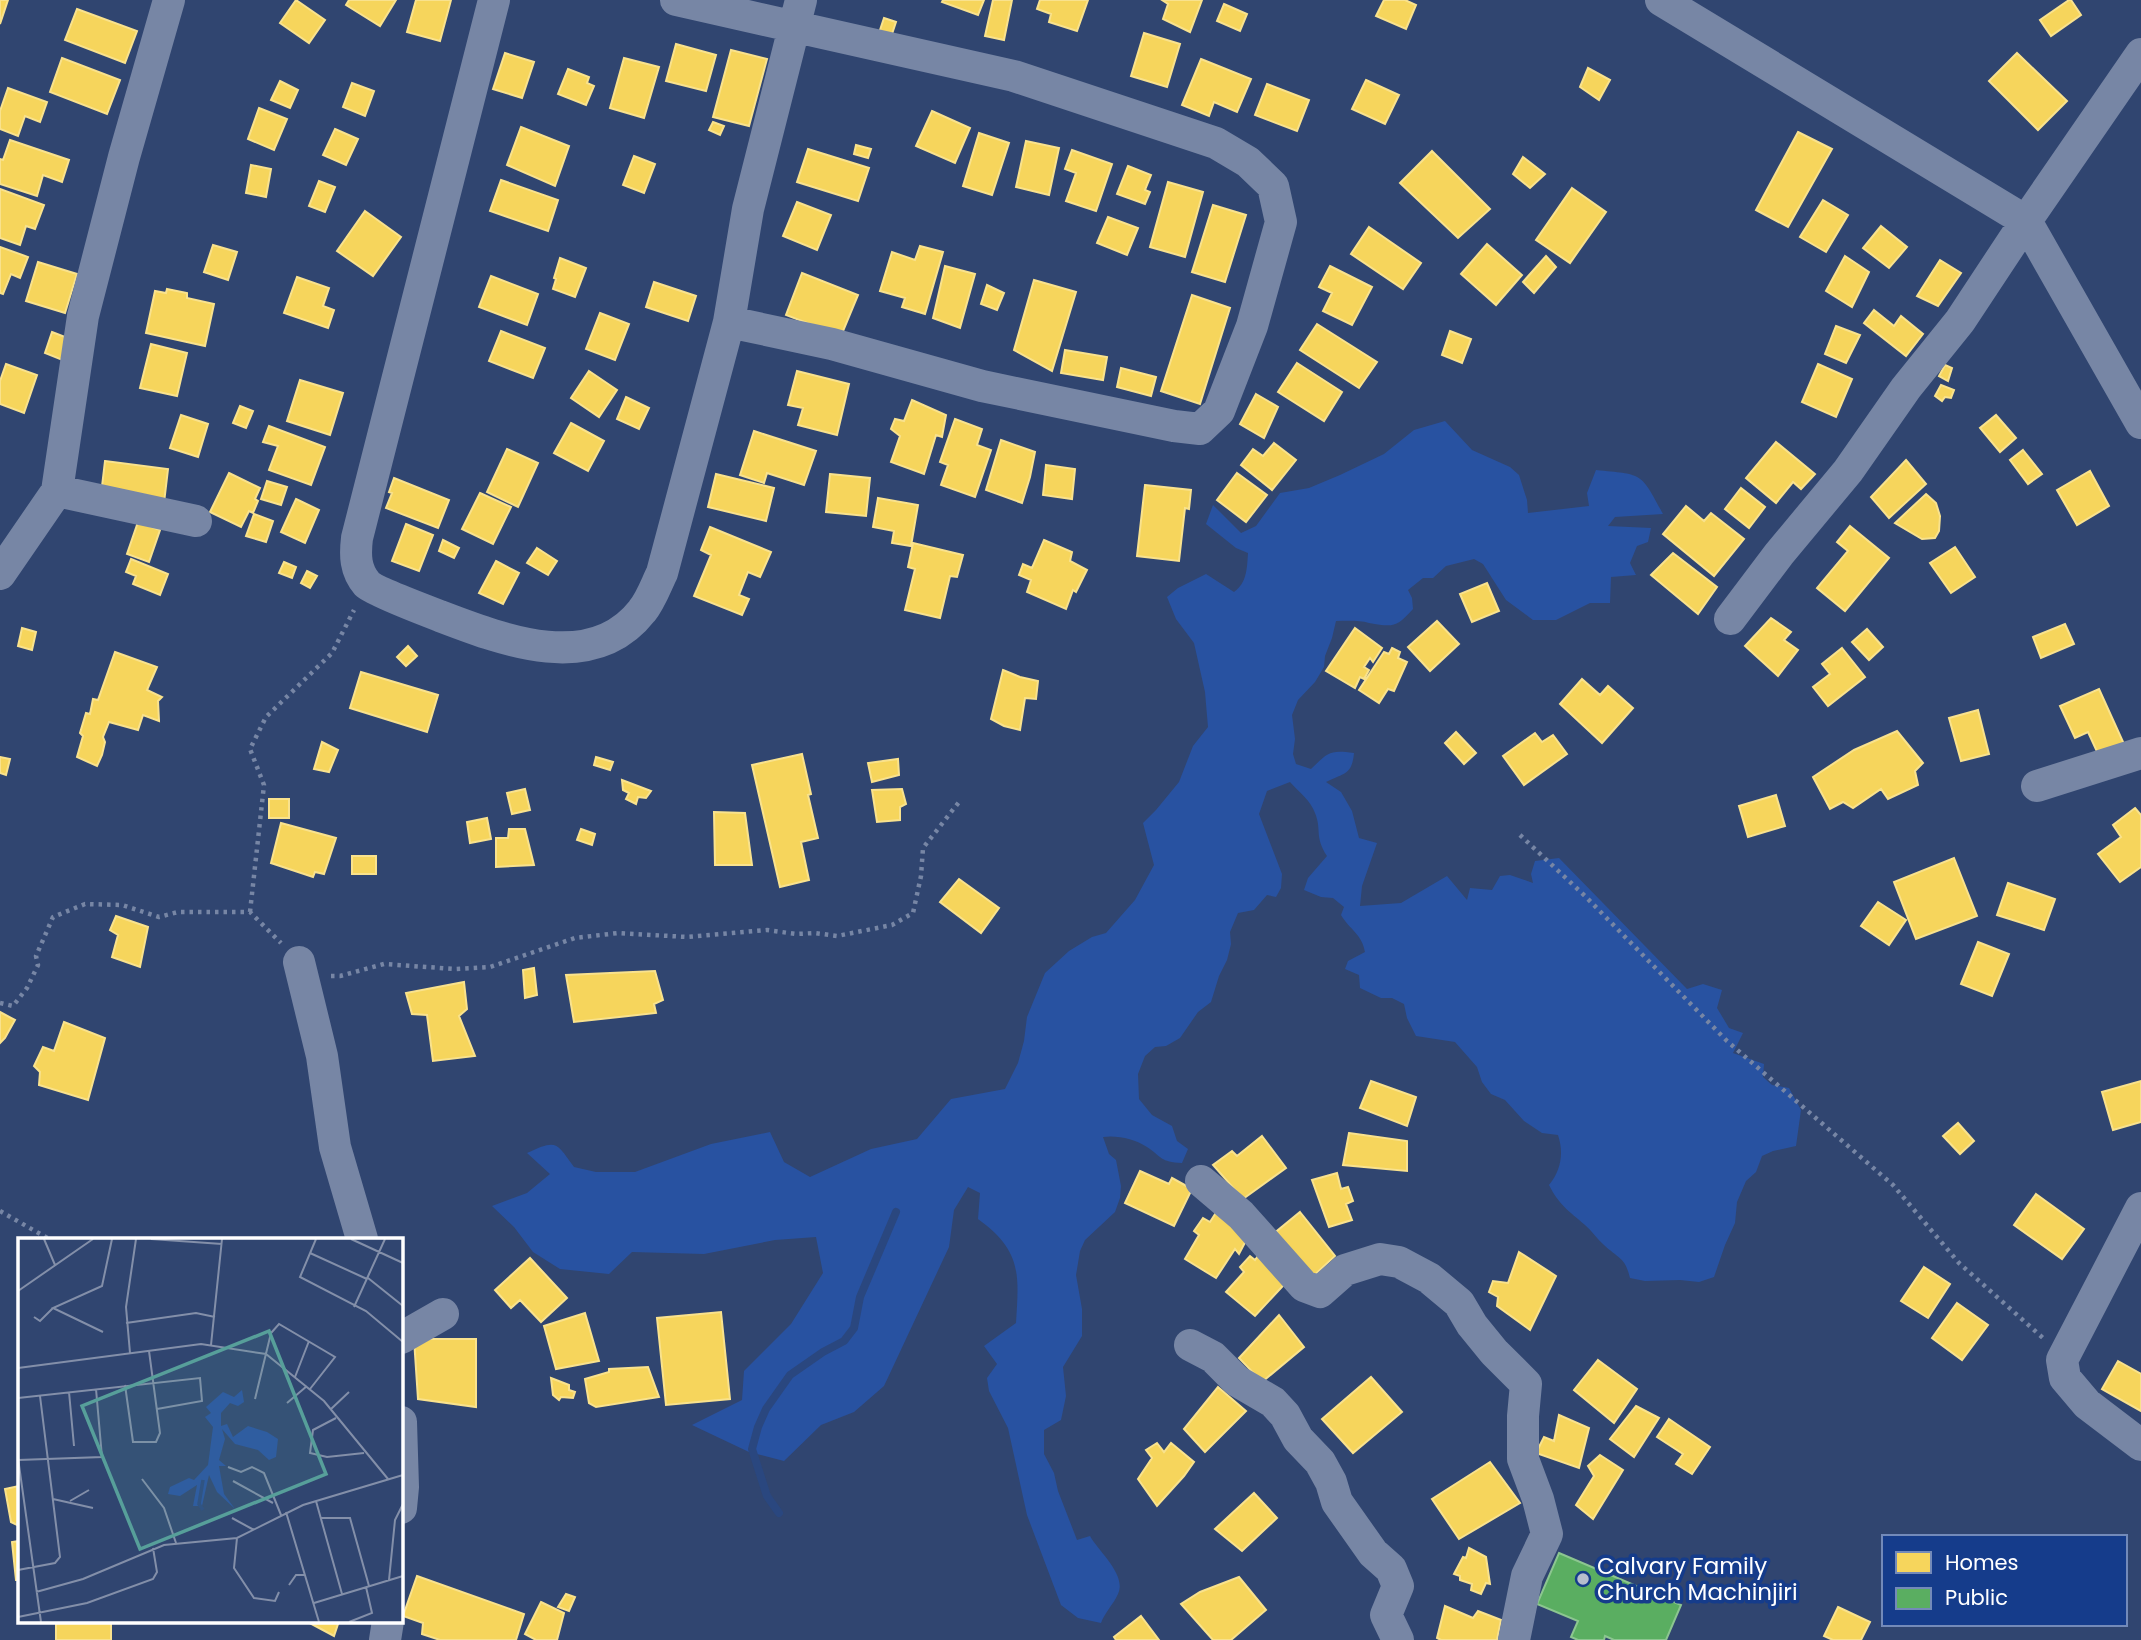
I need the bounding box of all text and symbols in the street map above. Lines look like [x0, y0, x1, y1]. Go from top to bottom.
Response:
inset map [18, 1238, 402, 1622]
legend [1882, 1535, 2127, 1626]
text: Homes [1945, 1548, 2019, 1577]
place label: Calvary Family Church Machinjiri [1597, 1550, 1798, 1608]
marker: Calvary Family Church Machinjiri [1575, 1571, 1591, 1587]
text: Public [1945, 1583, 2008, 1612]

